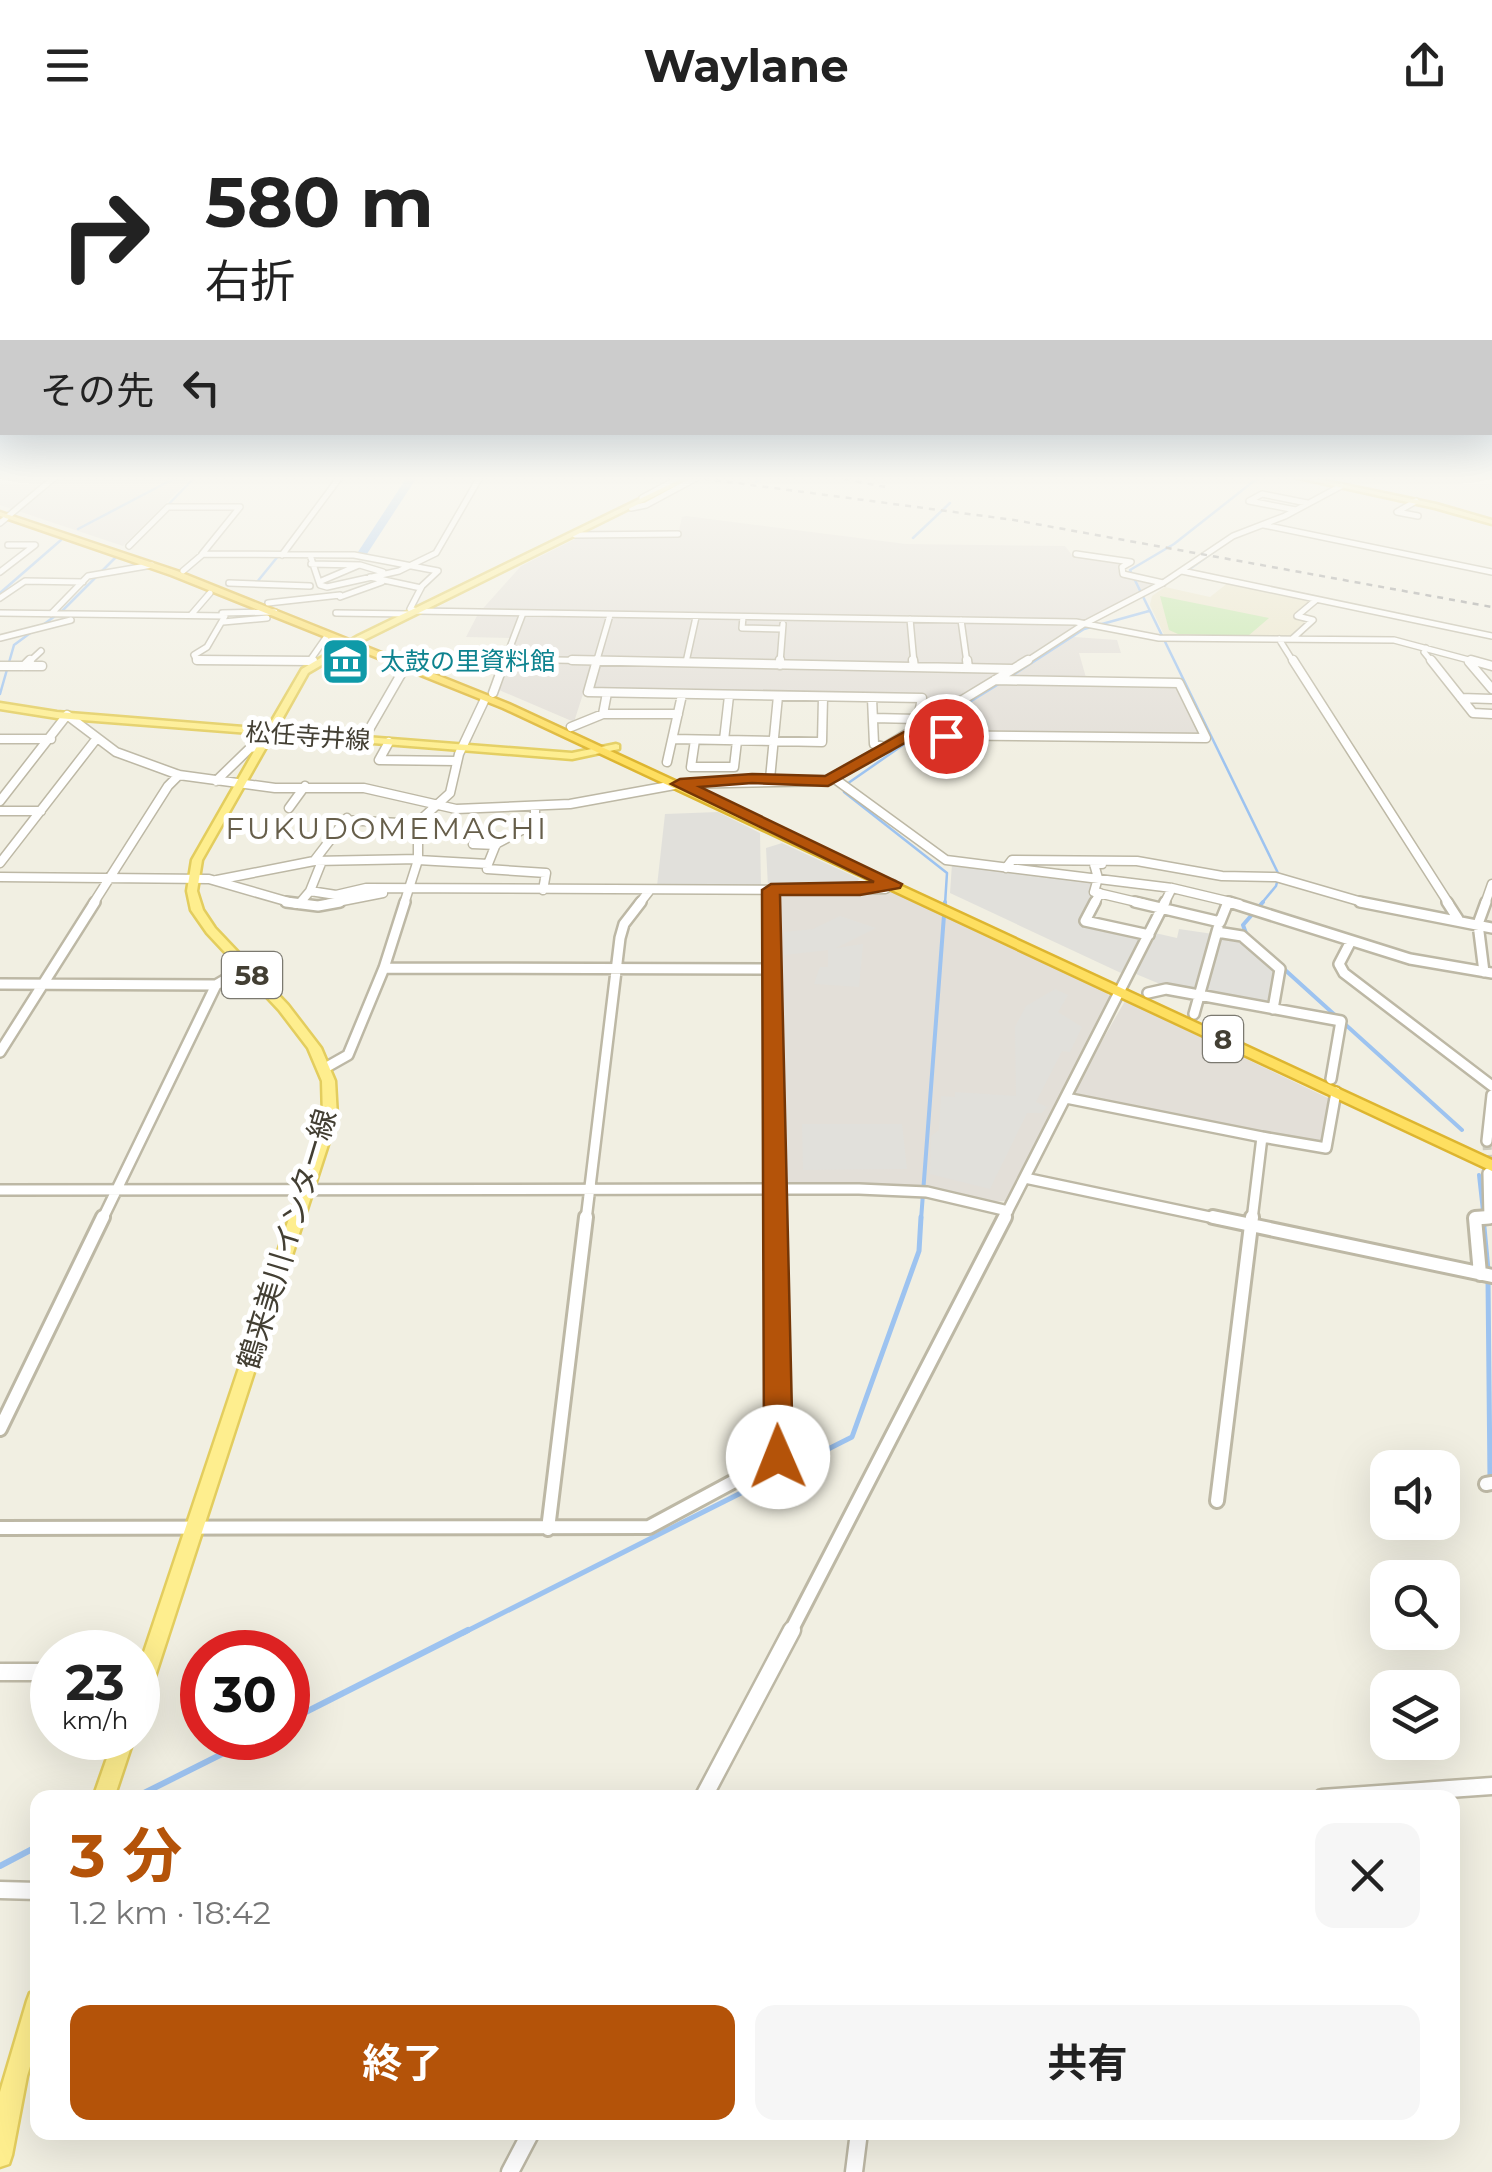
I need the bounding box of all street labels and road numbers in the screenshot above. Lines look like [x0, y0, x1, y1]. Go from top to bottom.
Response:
street label: 松任寺井線 [245, 717, 371, 755]
road number: 58 [222, 952, 282, 998]
road number: 8 [1203, 1016, 1243, 1062]
street label: 鶴来美川インター線 [230, 1104, 344, 1374]

